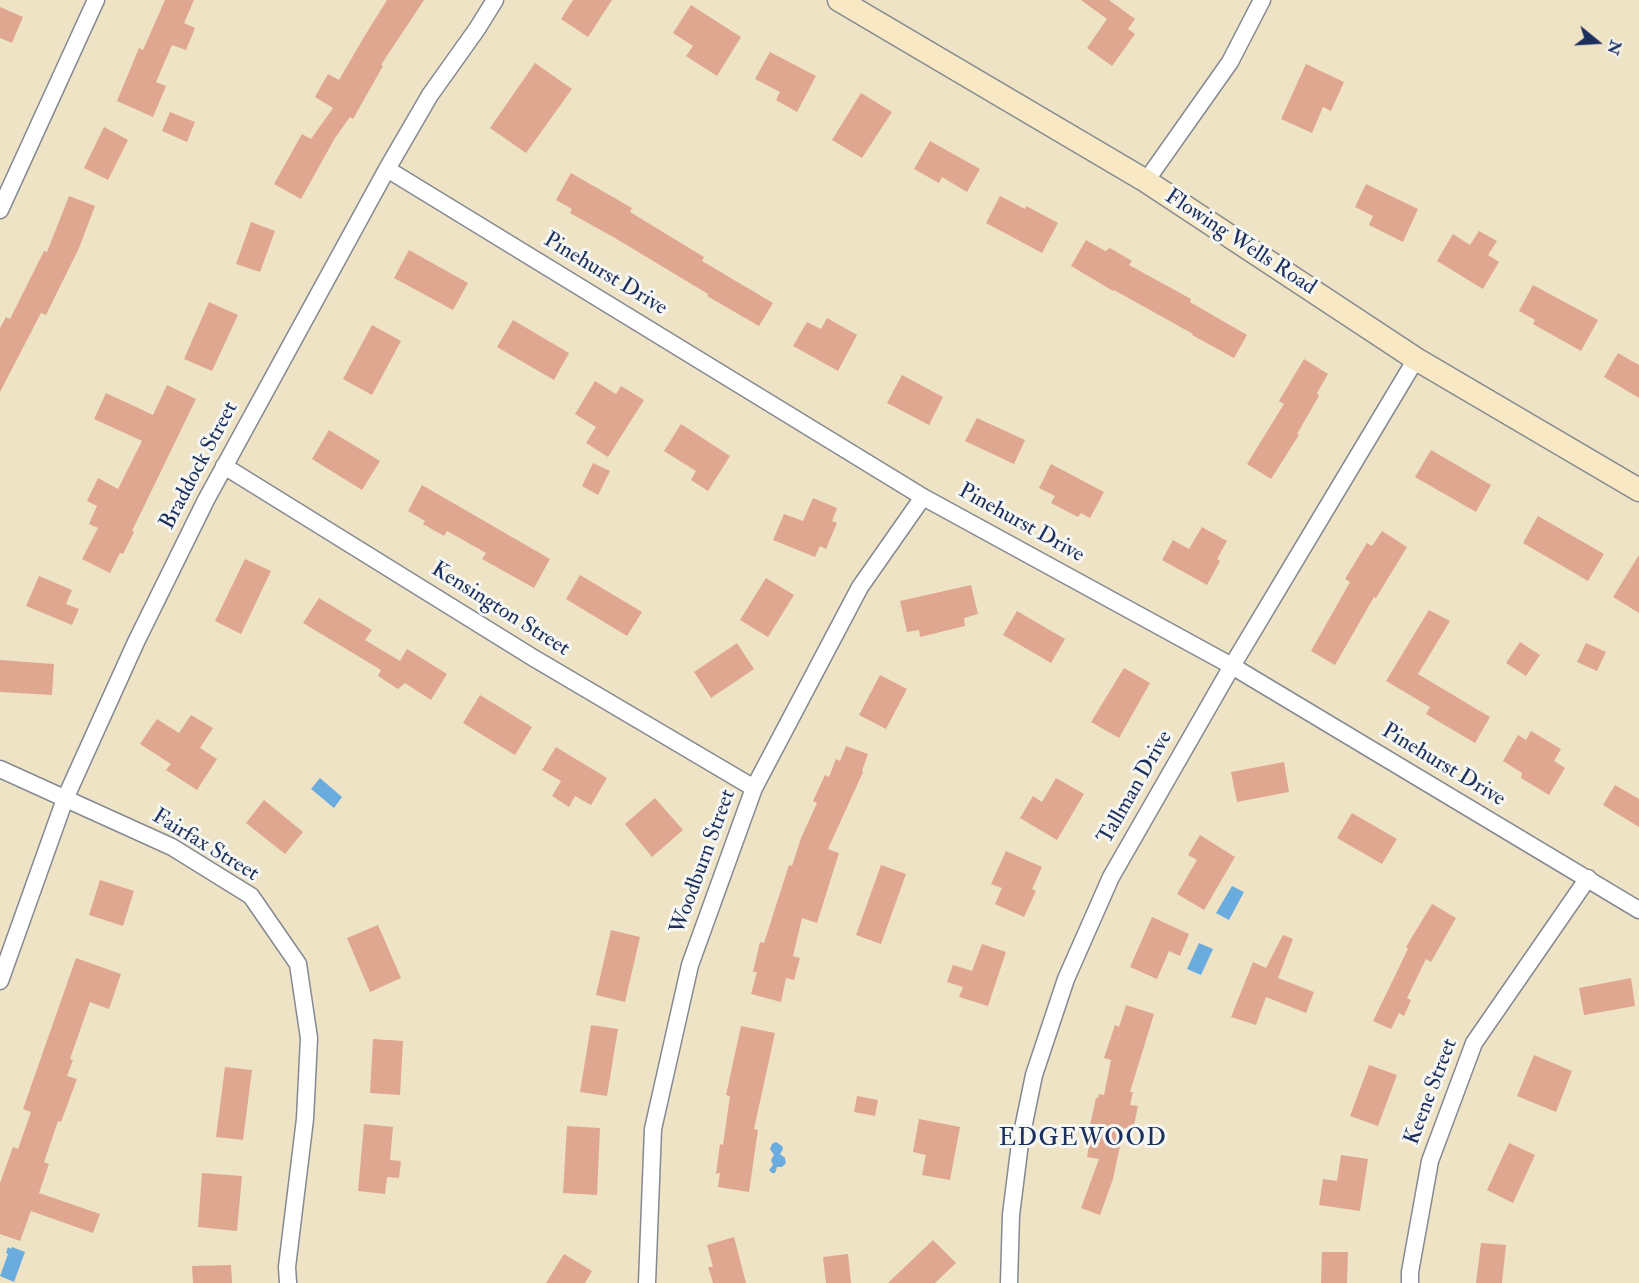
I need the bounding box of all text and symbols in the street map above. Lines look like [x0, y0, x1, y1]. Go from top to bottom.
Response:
north arrow [1567, 12, 1627, 72]
text: N [1602, 38, 1626, 57]
street label: Flowing Wells Road [1159, 184, 1321, 302]
street label: Pinehurst Drive [538, 228, 672, 322]
street label: Braddock Street [155, 398, 245, 534]
street label: Pinehurst Drive [953, 479, 1089, 569]
street label: Kensington Street [426, 557, 574, 663]
street label: Pinehurst Drive [1376, 719, 1510, 813]
street label: Tallman Drive [1093, 727, 1179, 849]
street label: Woodburn Street [666, 786, 742, 938]
street label: Fairfax Street [147, 804, 263, 888]
street label: Keene Street [1400, 1035, 1464, 1149]
district label: EDGEWOOD [999, 1126, 1167, 1154]

